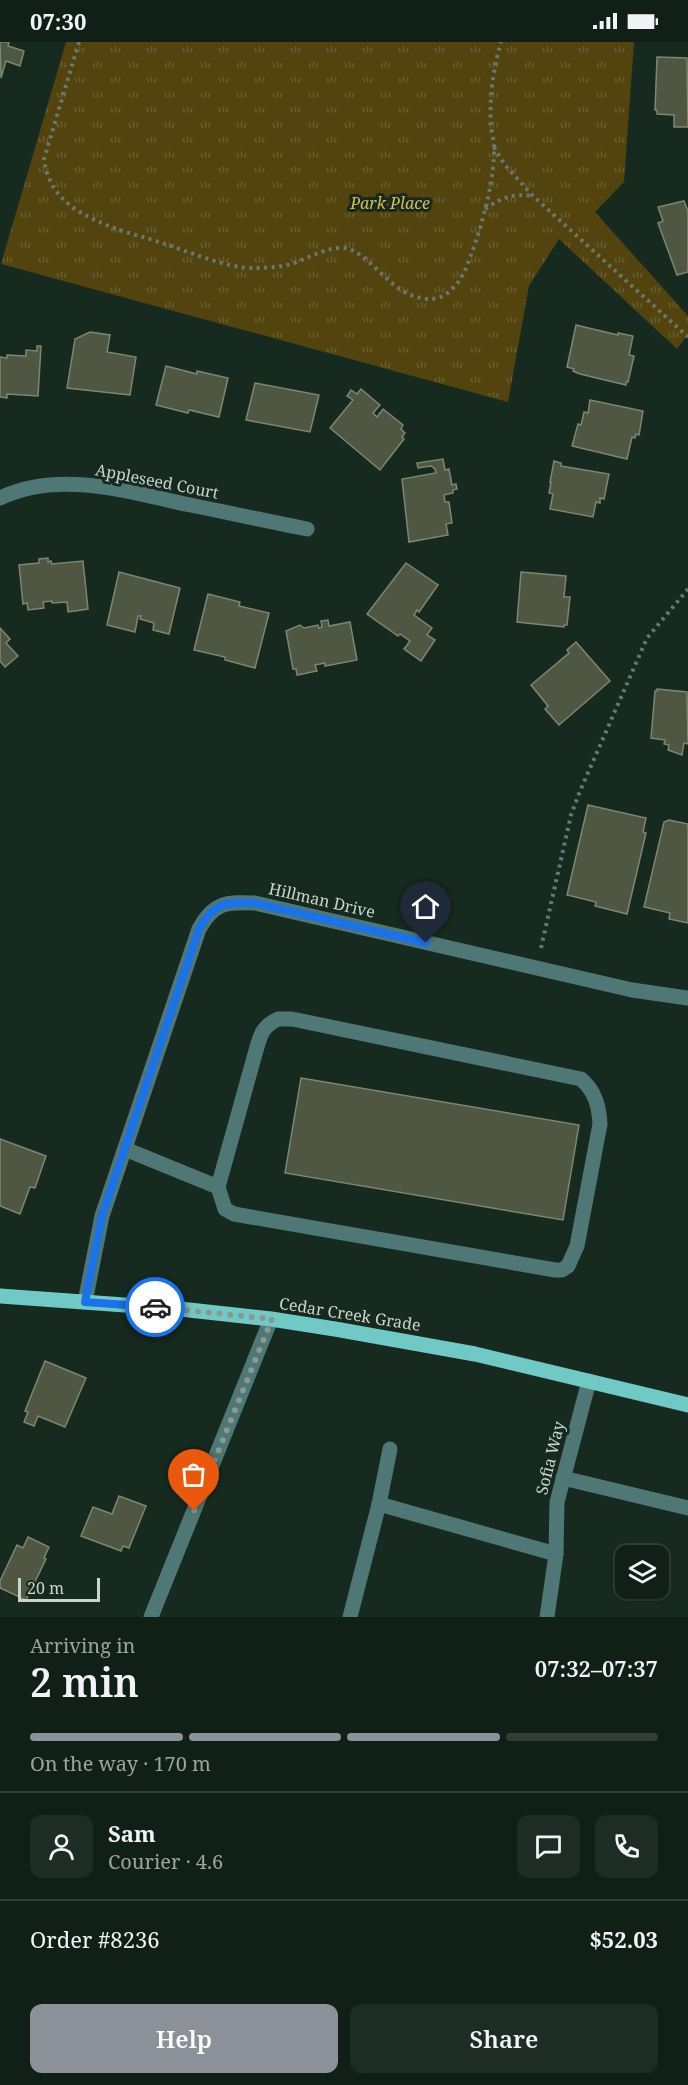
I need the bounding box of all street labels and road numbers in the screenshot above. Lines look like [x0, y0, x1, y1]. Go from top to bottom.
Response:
street label: Appleseed Court [93, 458, 221, 504]
street label: Hillman Drive [267, 877, 377, 923]
street label: Cedar Creek Grade [278, 1292, 422, 1336]
street label: Sofia Way [530, 1418, 570, 1497]

